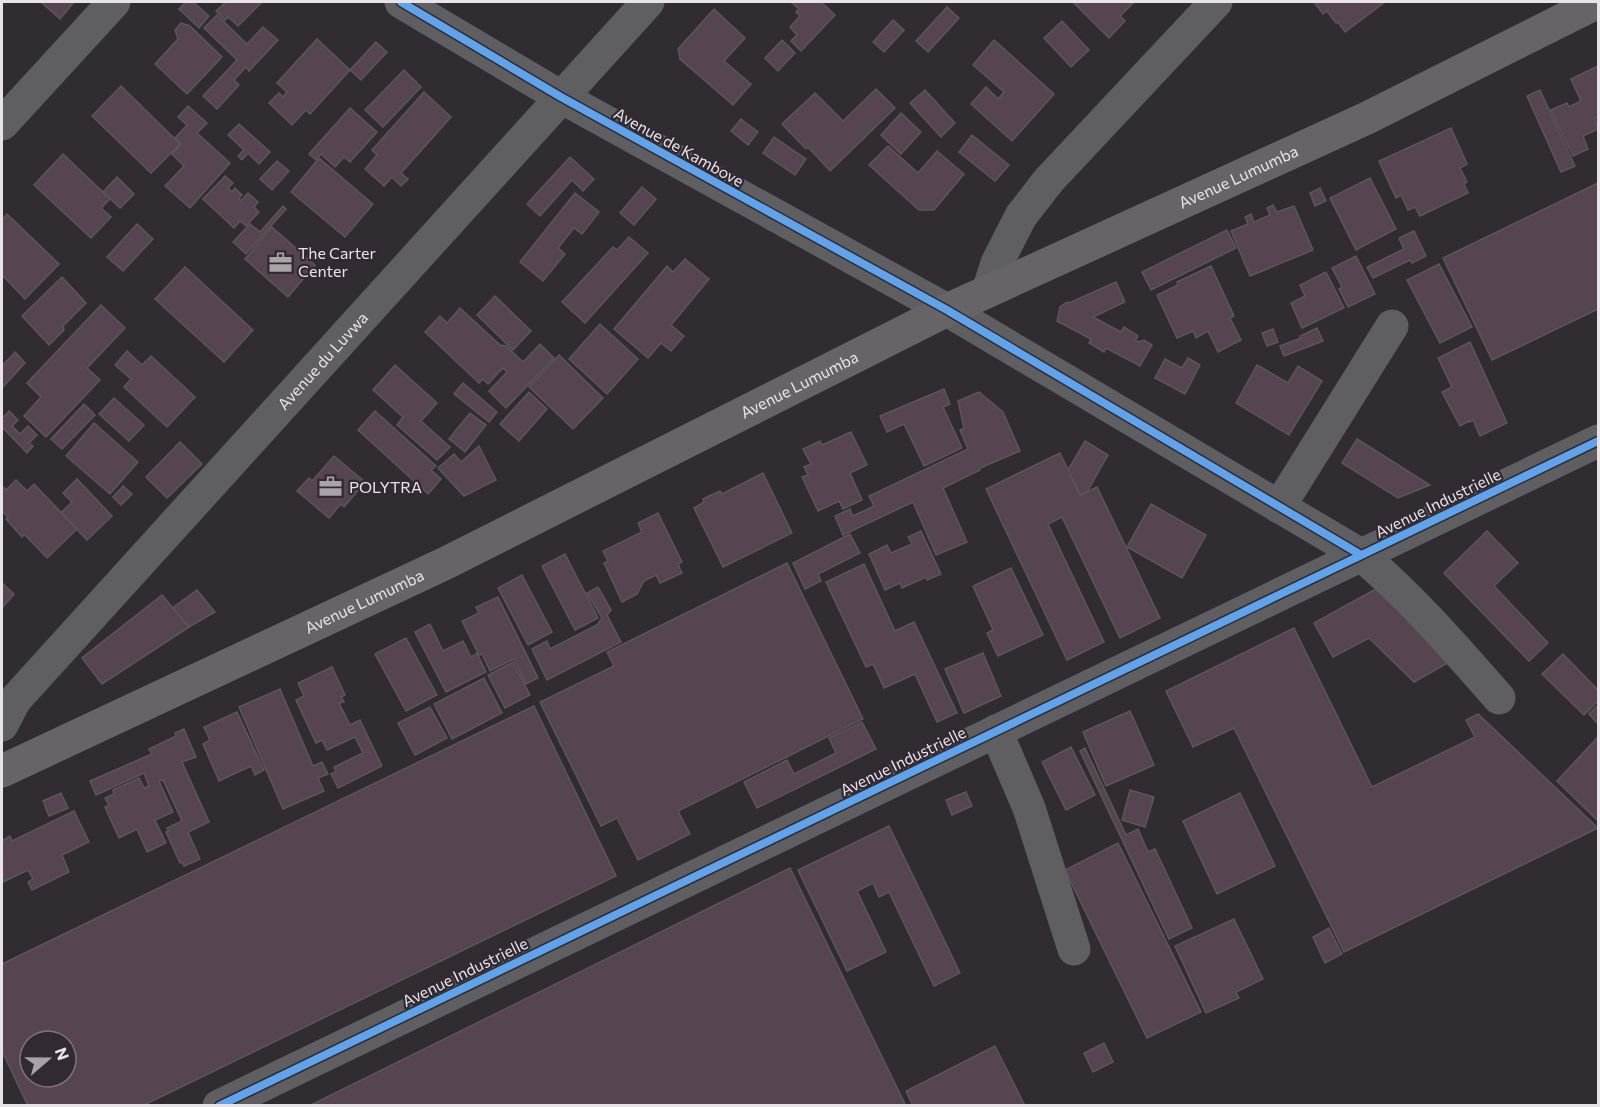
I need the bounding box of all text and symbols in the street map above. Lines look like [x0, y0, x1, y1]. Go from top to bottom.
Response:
street label: Avenue de Kambove [611, 103, 747, 190]
street label: Avenue Lumumba [1175, 141, 1301, 212]
place label: The Carter Center [298, 243, 377, 280]
office icon: The Carter Center [267, 249, 293, 275]
street label: Avenue du Luvwa [273, 308, 371, 413]
street label: Avenue Lumumba [737, 347, 861, 422]
street label: Avenue Industrielle [1372, 464, 1504, 541]
office icon: POLYTRA [318, 474, 344, 500]
place label: POLYTRA [349, 477, 422, 496]
street label: Avenue Lumumba [301, 565, 427, 637]
street label: Avenue Industrielle [837, 722, 969, 799]
street label: Avenue Industrielle [399, 933, 531, 1010]
north arrow [18, 1029, 78, 1089]
text: N [52, 1045, 74, 1063]

